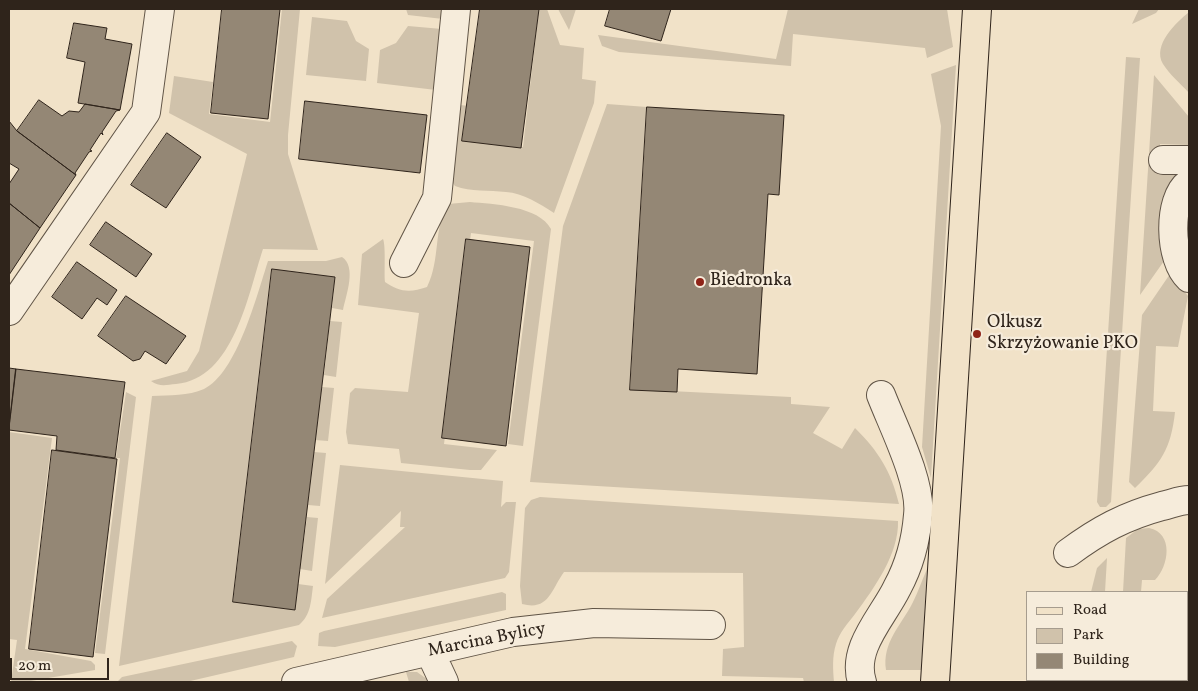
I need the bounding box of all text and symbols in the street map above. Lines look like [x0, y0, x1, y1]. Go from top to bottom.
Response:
place label: Biedronka [710, 271, 792, 293]
marker: Biedronka [694, 276, 706, 288]
place label: Olkusz Skrzyżowanie PKO [987, 313, 1138, 356]
marker: Olkusz Skrzyżowanie PKO [971, 328, 983, 340]
legend [1026, 591, 1188, 681]
text: Road [1073, 600, 1107, 621]
street label: Marcina Bylicy [426, 619, 548, 663]
text: Park [1073, 625, 1104, 646]
scale bar [12, 648, 111, 680]
text: Building [1073, 650, 1129, 671]
text: 20 m [18, 656, 51, 677]

